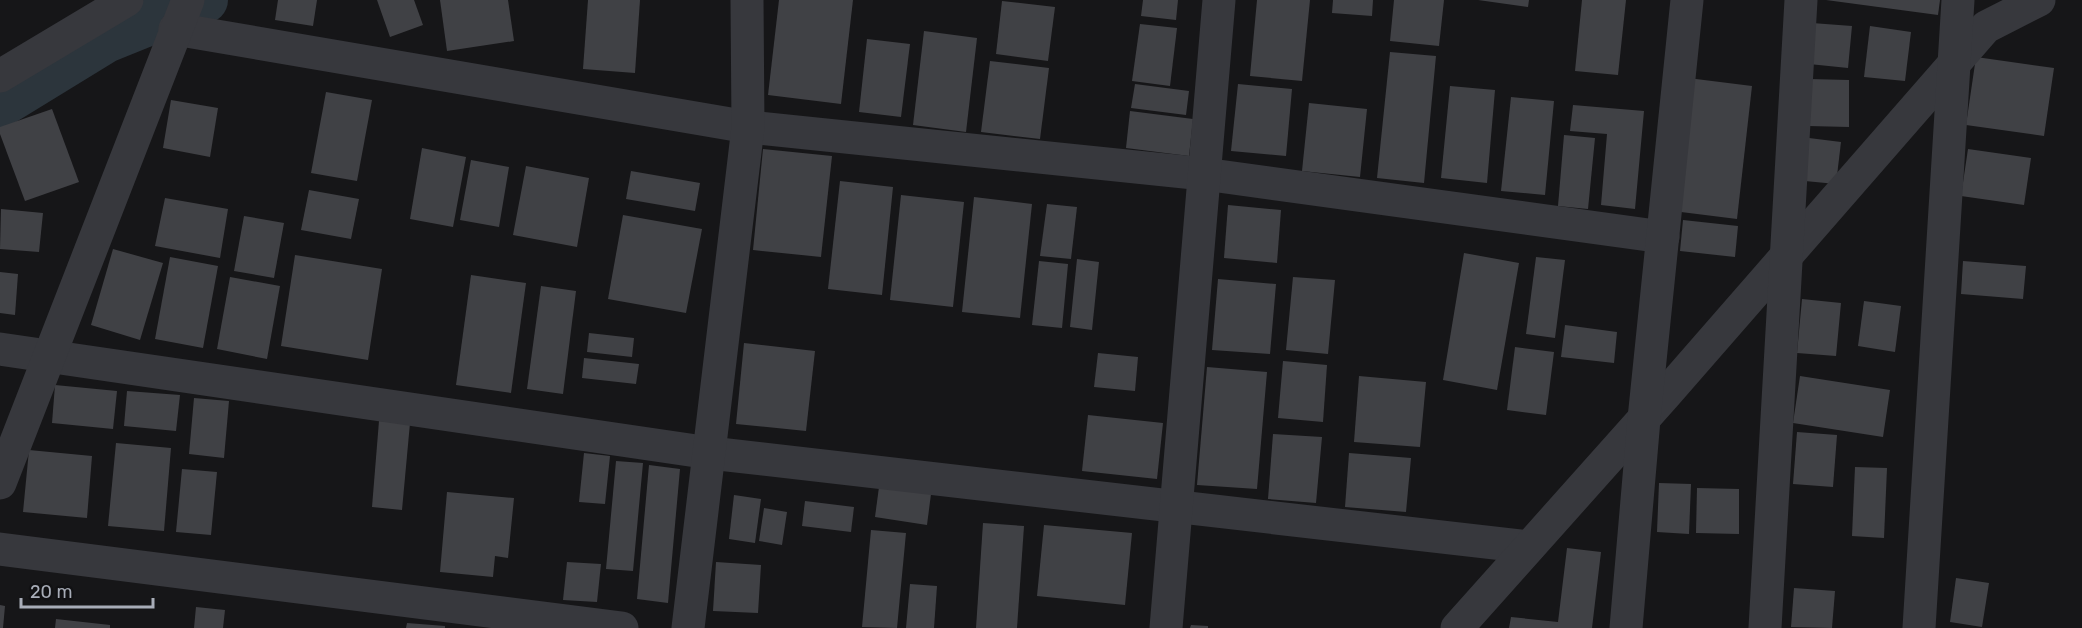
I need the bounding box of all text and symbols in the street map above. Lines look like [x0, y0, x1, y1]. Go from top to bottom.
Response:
scale bar [21, 571, 153, 609]
text: 20 m [30, 581, 72, 603]

